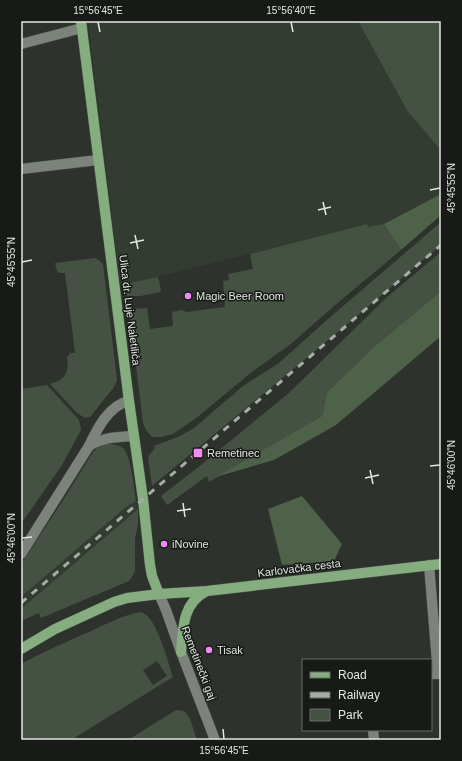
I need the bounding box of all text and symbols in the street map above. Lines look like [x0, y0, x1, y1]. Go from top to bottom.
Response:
text: 15°56'45"E [73, 5, 123, 16]
text: 15°56'40"E [266, 5, 316, 16]
text: 45°45'55"N [446, 163, 457, 213]
text: 45°45'55"N [6, 237, 17, 287]
street label: Ulica dr. Luje Naletilića [117, 254, 143, 367]
place label: Magic Beer Room [196, 290, 284, 302]
marker: Magic Beer Room [183, 291, 193, 301]
text: 45°46'00"N [446, 440, 457, 490]
marker: Remetinec [192, 447, 204, 459]
place label: Remetinec [207, 447, 260, 459]
text: 45°46'00"N [6, 513, 17, 563]
place label: iNovine [172, 538, 209, 550]
marker: iNovine [159, 539, 169, 549]
street label: Karlovačka cesta [257, 557, 342, 579]
street label: Remetinečki gaj [179, 624, 219, 702]
place label: Tisak [217, 644, 243, 656]
marker: Tisak [204, 645, 214, 655]
legend [302, 659, 432, 731]
text: Road [338, 668, 367, 682]
text: Railway [338, 688, 380, 702]
text: Park [338, 708, 364, 722]
text: 15°56'45"E [199, 745, 249, 756]

